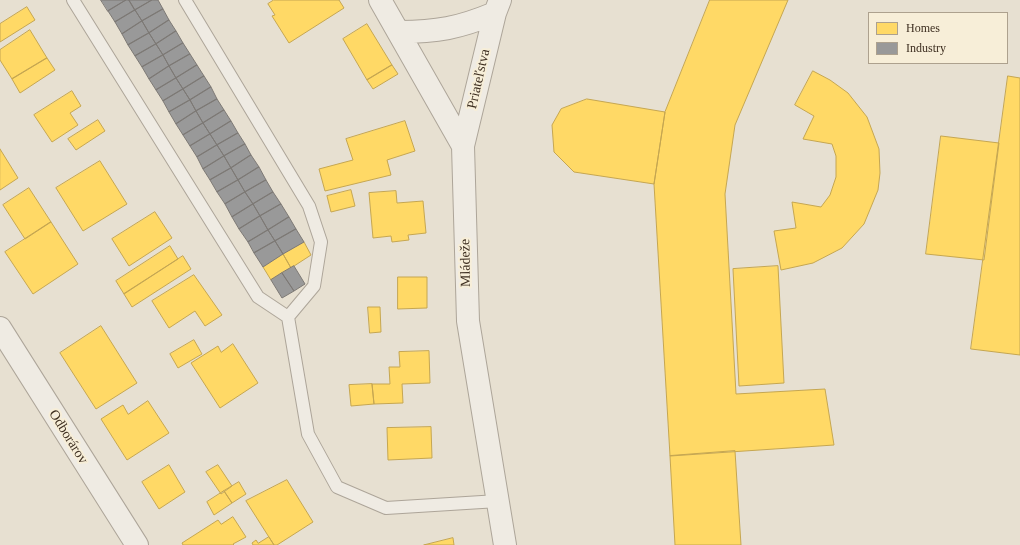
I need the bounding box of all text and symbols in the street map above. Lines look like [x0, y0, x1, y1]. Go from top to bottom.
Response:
legend [868, 12, 1008, 64]
text: Homes [906, 21, 940, 35]
text: Industry [906, 41, 946, 55]
street label: Priateľstva [464, 47, 494, 111]
street label: Mládeže [457, 239, 475, 287]
street label: Odborárov [45, 407, 91, 467]

